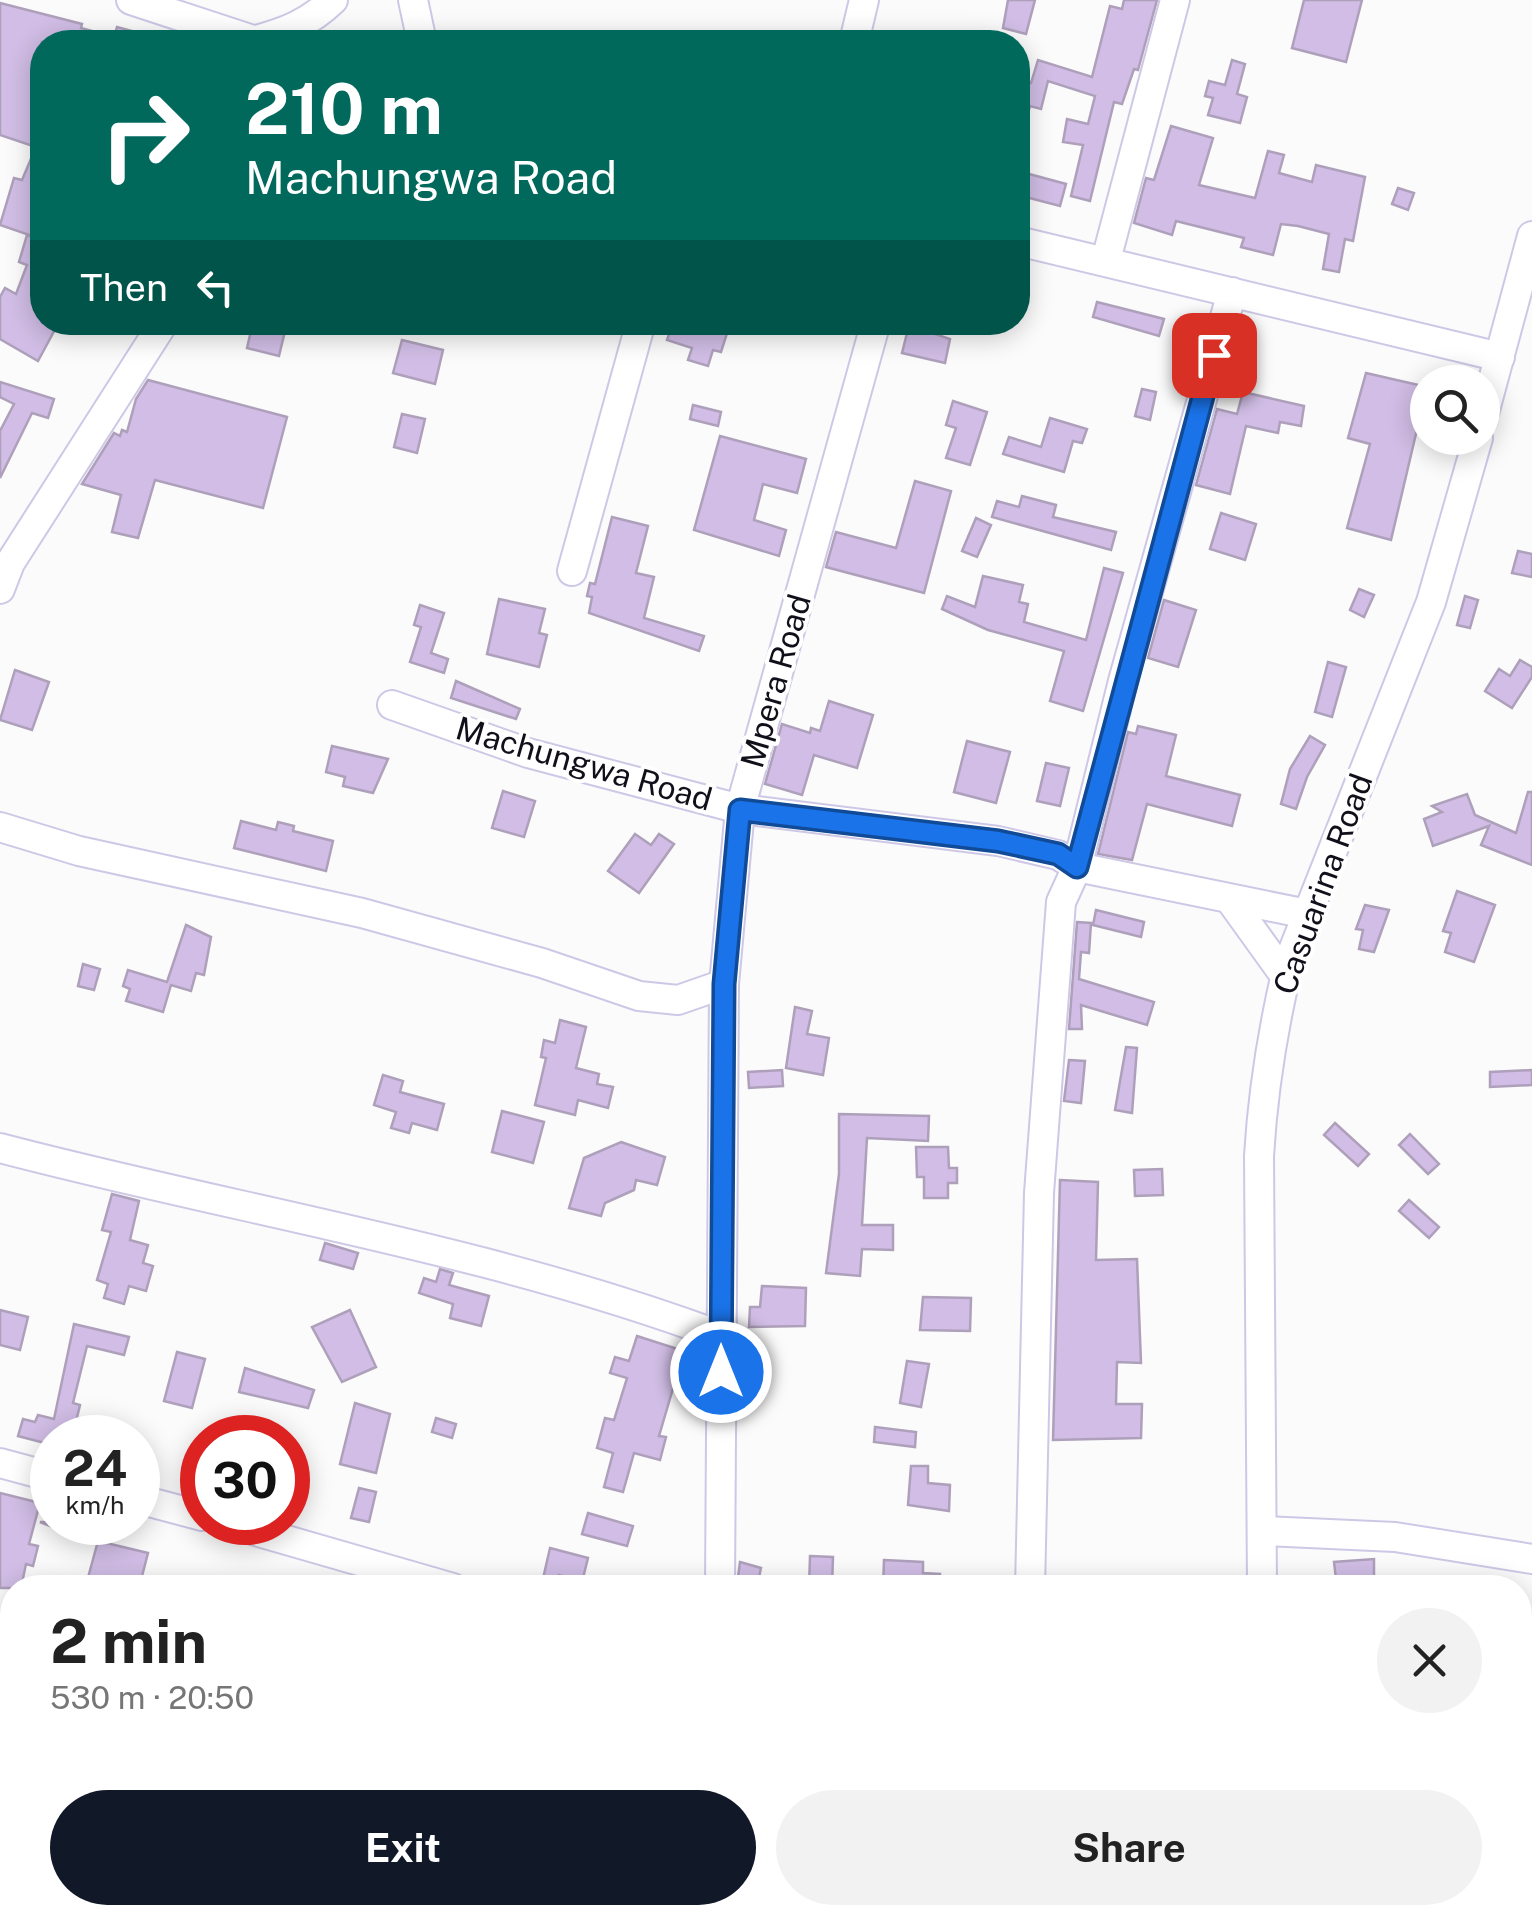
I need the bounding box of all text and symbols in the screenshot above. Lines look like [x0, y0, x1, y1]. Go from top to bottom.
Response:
text: 210 m [245, 67, 443, 150]
icon: right [80, 70, 210, 200]
text: Machungwa Road [245, 151, 617, 204]
icon: left [188, 260, 243, 315]
text: Then [80, 265, 168, 310]
pin [1172, 313, 1257, 398]
icon: arrive [1187, 328, 1242, 383]
map controls [1410, 365, 1500, 455]
button: search [1410, 365, 1500, 455]
street label: Mpera Road [733, 590, 818, 772]
street label: Machungwa Road [452, 709, 716, 818]
street label: Casuarina Road [1265, 768, 1380, 999]
position arrow [669, 1320, 773, 1424]
speed limit sign: 30 [180, 1415, 310, 1545]
text: 24 [63, 1438, 127, 1497]
text: km/h [66, 1490, 124, 1520]
text: 2 min [50, 1606, 207, 1677]
button: close [1377, 1608, 1482, 1713]
text: 530 m · 20:50 [50, 1679, 254, 1716]
button: Exit [50, 1790, 756, 1905]
button: Share [776, 1790, 1482, 1905]

